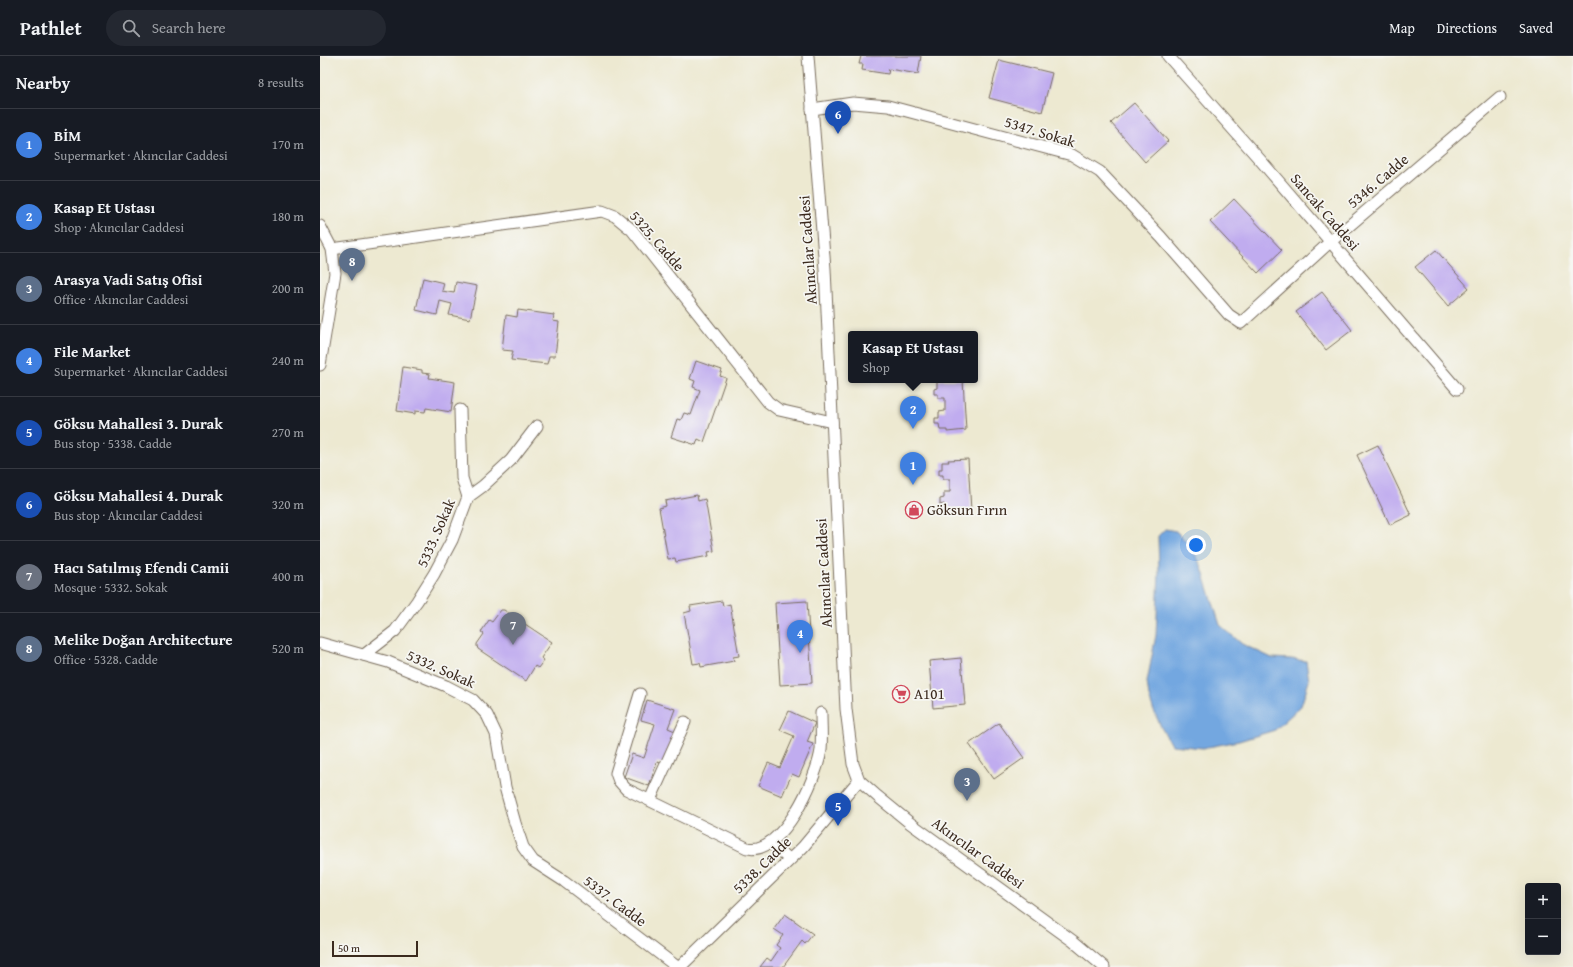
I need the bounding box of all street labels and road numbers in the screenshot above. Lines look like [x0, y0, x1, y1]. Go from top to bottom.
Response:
street label: 5347. Sokak [1002, 111, 1079, 152]
street label: 5346. Cadde [1343, 149, 1413, 212]
street label: Sancak Caddesi [1286, 169, 1365, 255]
street label: Akıncılar Caddesi [793, 195, 822, 305]
street label: 5325. Cadde [625, 206, 690, 276]
street label: 5333. Sokak [411, 495, 460, 570]
street label: Akıncılar Caddesi [810, 518, 837, 628]
street label: 5332. Sokak [404, 644, 479, 693]
street label: Akıncılar Caddesi [928, 812, 1029, 893]
street label: 5338. Cadde [728, 831, 796, 898]
street label: 5337. Cadde [579, 870, 651, 931]

